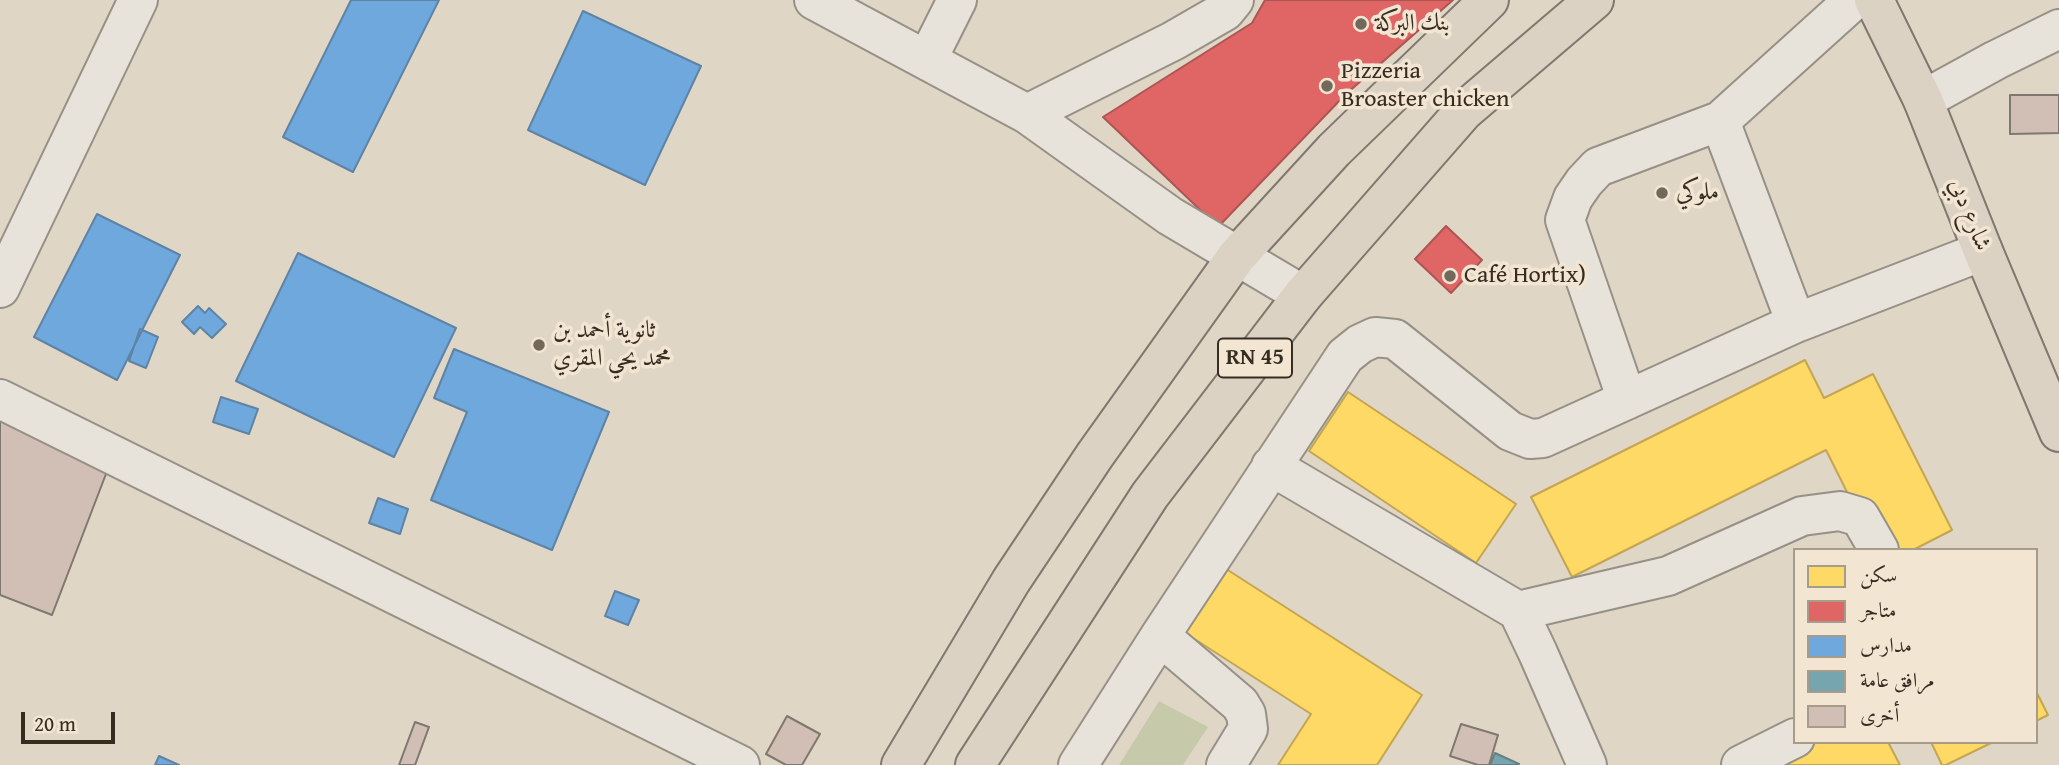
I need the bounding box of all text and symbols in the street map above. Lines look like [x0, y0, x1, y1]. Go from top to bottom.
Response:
place label: بنك البركة [1375, 10, 1450, 38]
marker: بنك البركة [1353, 16, 1369, 32]
place label: Pizzeria Broaster chicken [1341, 58, 1509, 114]
marker: Pizzeria Broaster chicken [1319, 78, 1335, 94]
street label: شارع دبي [1942, 175, 1996, 255]
place label: ملوكي [1676, 179, 1719, 207]
marker: ملوكي [1654, 185, 1670, 201]
place label: Café Hortix) [1464, 262, 1586, 290]
marker: Café Hortix) [1442, 268, 1458, 284]
place label: ثانوية أحمد بن محمد يحي المقري [553, 317, 671, 373]
marker: ثانوية أحمد بن محمد يحي المقري [531, 337, 547, 353]
road number: RN 45 [1218, 338, 1292, 378]
legend [1793, 548, 2038, 744]
text: سكن [1860, 559, 1897, 590]
text: متاجر [1860, 594, 1897, 625]
text: مدارس [1860, 629, 1912, 660]
text: مرافق عامة [1860, 664, 1934, 695]
scale bar [24, 698, 119, 742]
text: أخرى [1860, 699, 1899, 730]
text: 20 m [34, 708, 76, 739]

